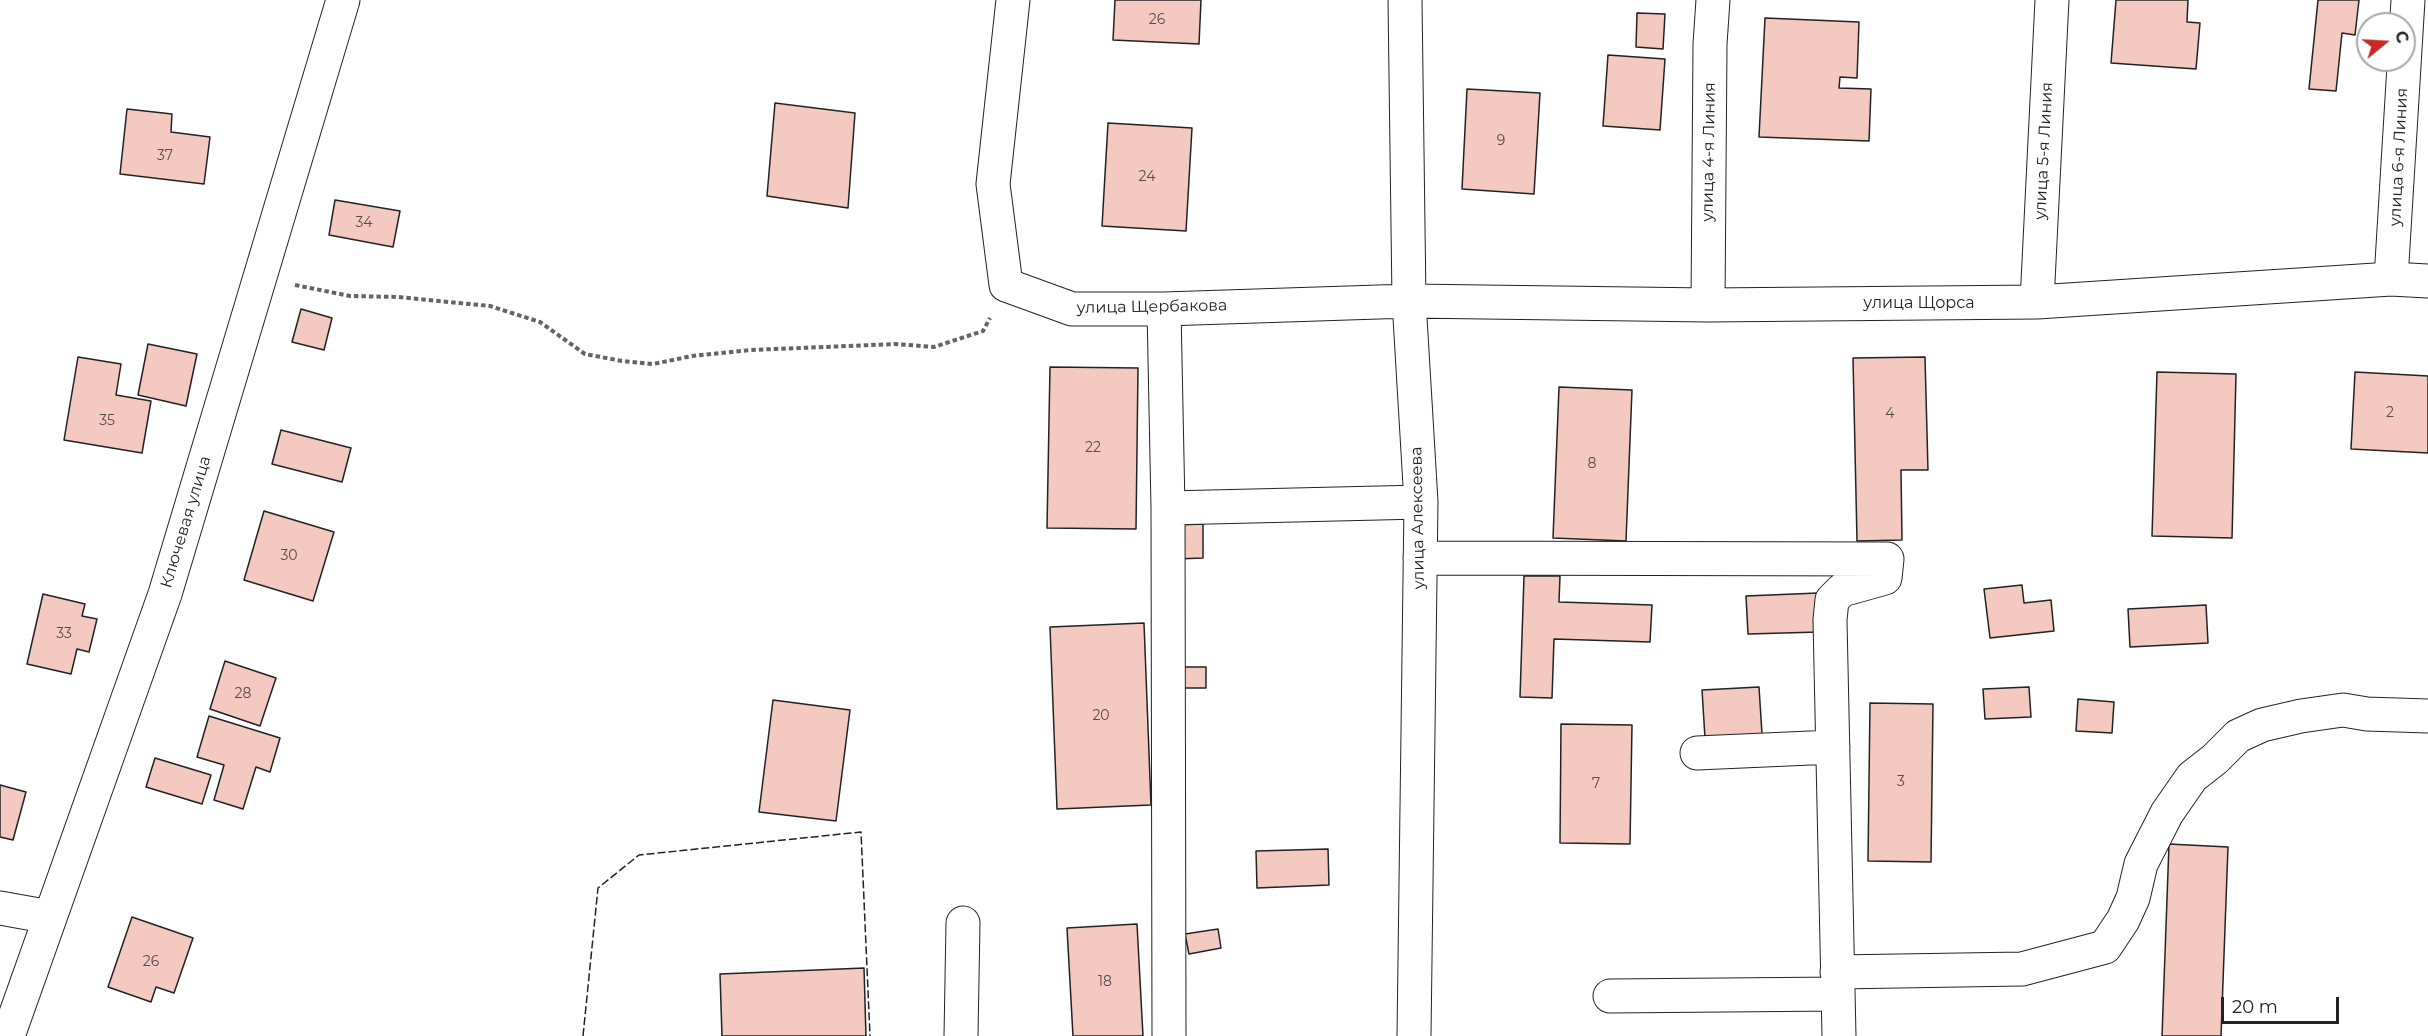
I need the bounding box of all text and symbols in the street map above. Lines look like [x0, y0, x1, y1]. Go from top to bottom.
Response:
house number: 26 [1149, 12, 1165, 28]
north arrow [2356, 12, 2416, 72]
text: С [2391, 28, 2413, 45]
street label: улица 4-я Линия [1698, 82, 1720, 222]
street label: улица 5-я Линия [2031, 82, 2057, 220]
street label: улица 6-я Линия [2386, 87, 2412, 227]
house number: 9 [1497, 133, 1505, 149]
house number: 37 [157, 148, 173, 164]
house number: 24 [1139, 169, 1155, 185]
house number: 34 [355, 215, 373, 231]
street label: улица Щорса [1863, 293, 1975, 313]
street label: улица Щербакова [1076, 296, 1228, 318]
house number: 2 [2386, 405, 2394, 421]
house number: 4 [1885, 406, 1895, 422]
house number: 35 [99, 413, 115, 429]
house number: 22 [1085, 440, 1101, 456]
street label: улица Алексеева [1407, 446, 1429, 590]
street label: Ключевая улица [157, 454, 215, 590]
house number: 8 [1588, 456, 1596, 472]
house number: 30 [280, 548, 298, 564]
house number: 33 [56, 626, 72, 642]
house number: 28 [235, 686, 251, 702]
house number: 20 [1092, 708, 1110, 724]
house number: 3 [1897, 774, 1905, 790]
house number: 7 [1592, 776, 1600, 792]
house number: 26 [143, 954, 159, 970]
house number: 18 [1098, 974, 1112, 990]
scale bar [2224, 985, 2342, 1023]
text: 20 m [2232, 996, 2278, 1018]

